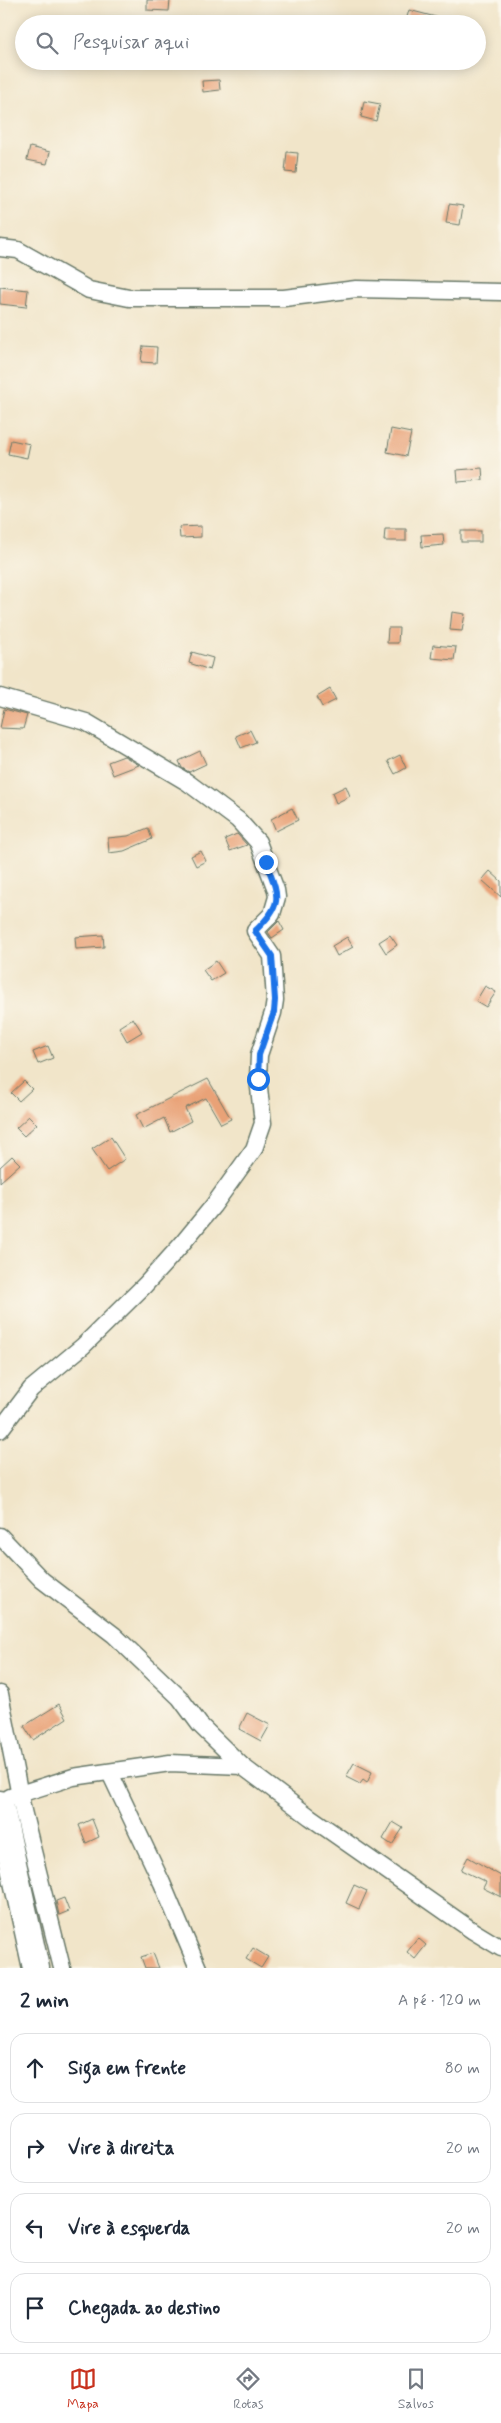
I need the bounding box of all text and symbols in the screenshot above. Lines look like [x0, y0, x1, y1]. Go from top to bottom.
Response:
search box [15, 15, 486, 70]
icon: search [33, 29, 61, 57]
text: Pesquisar aqui [73, 30, 189, 55]
route end [255, 851, 278, 874]
route start [247, 1068, 270, 1091]
text: 2 min [20, 1987, 69, 2015]
text: A pé · 120 m [398, 1990, 481, 2011]
icon: ahead [21, 2054, 49, 2082]
text: Siga em frente [68, 2056, 186, 2081]
text: 80 m [445, 2058, 480, 2079]
icon: right [21, 2134, 49, 2162]
text: Vire à direita [68, 2136, 174, 2161]
text: 20 m [446, 2138, 480, 2159]
icon: left [21, 2214, 49, 2242]
text: Vire à esquerda [68, 2216, 190, 2241]
text: 20 m [446, 2218, 480, 2239]
icon: arrive [21, 2294, 49, 2322]
text: Chegada ao destino [68, 2296, 220, 2321]
tab: Mapa [67, 2365, 99, 2413]
tab: Rotas [233, 2365, 264, 2413]
tab: Salvos [398, 2365, 434, 2413]

